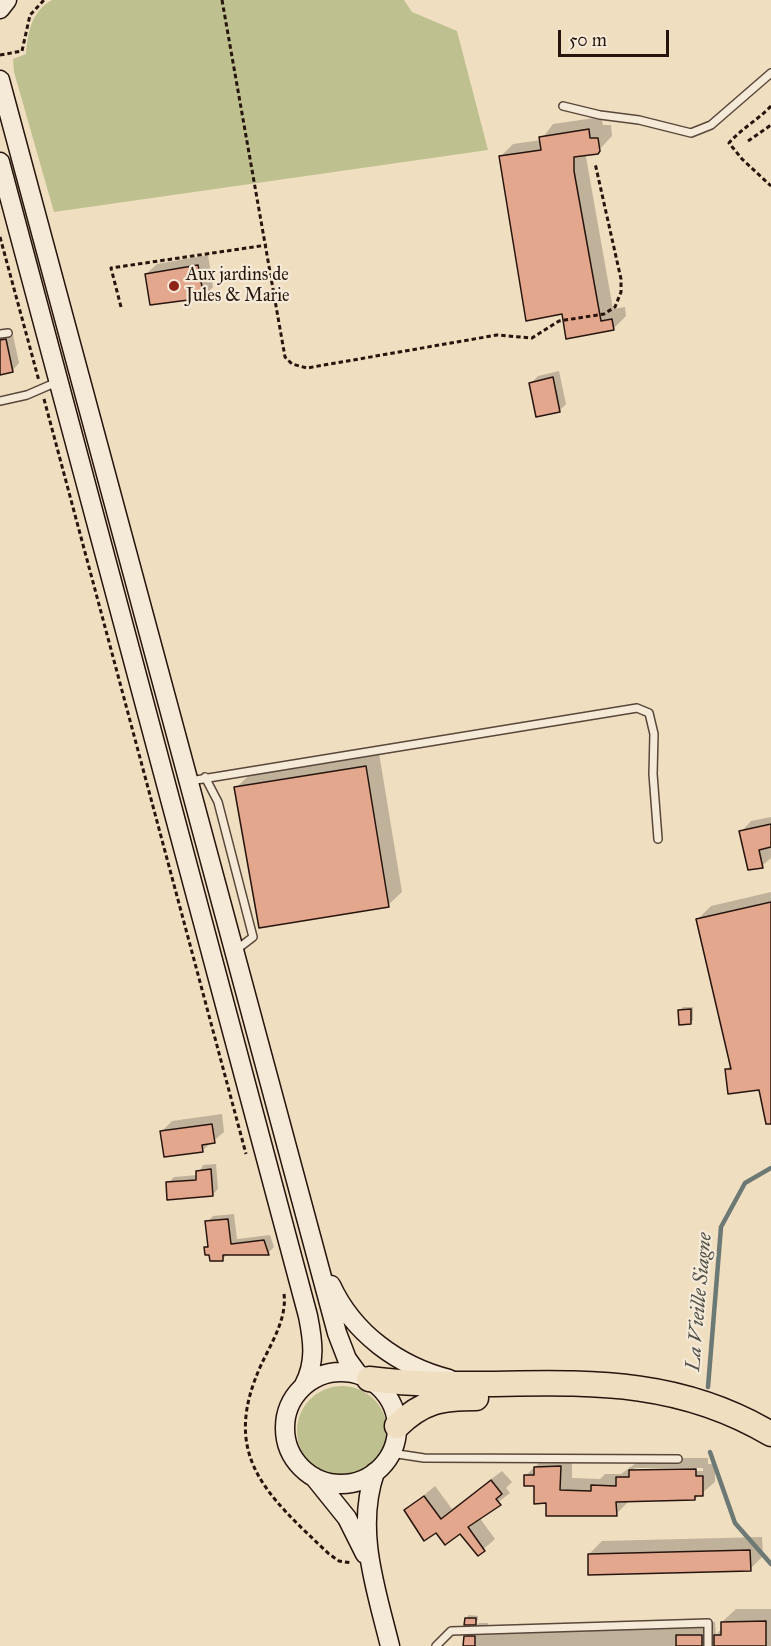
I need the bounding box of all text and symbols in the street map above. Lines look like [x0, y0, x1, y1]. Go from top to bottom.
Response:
scale bar [561, 18, 672, 56]
text: 50 m [569, 29, 607, 51]
place label: Aux jardins de Jules & Marie [186, 265, 290, 308]
marker: Aux jardins de Jules & Marie [167, 279, 181, 293]
water label: La Vieille Siagne [682, 1232, 718, 1372]

